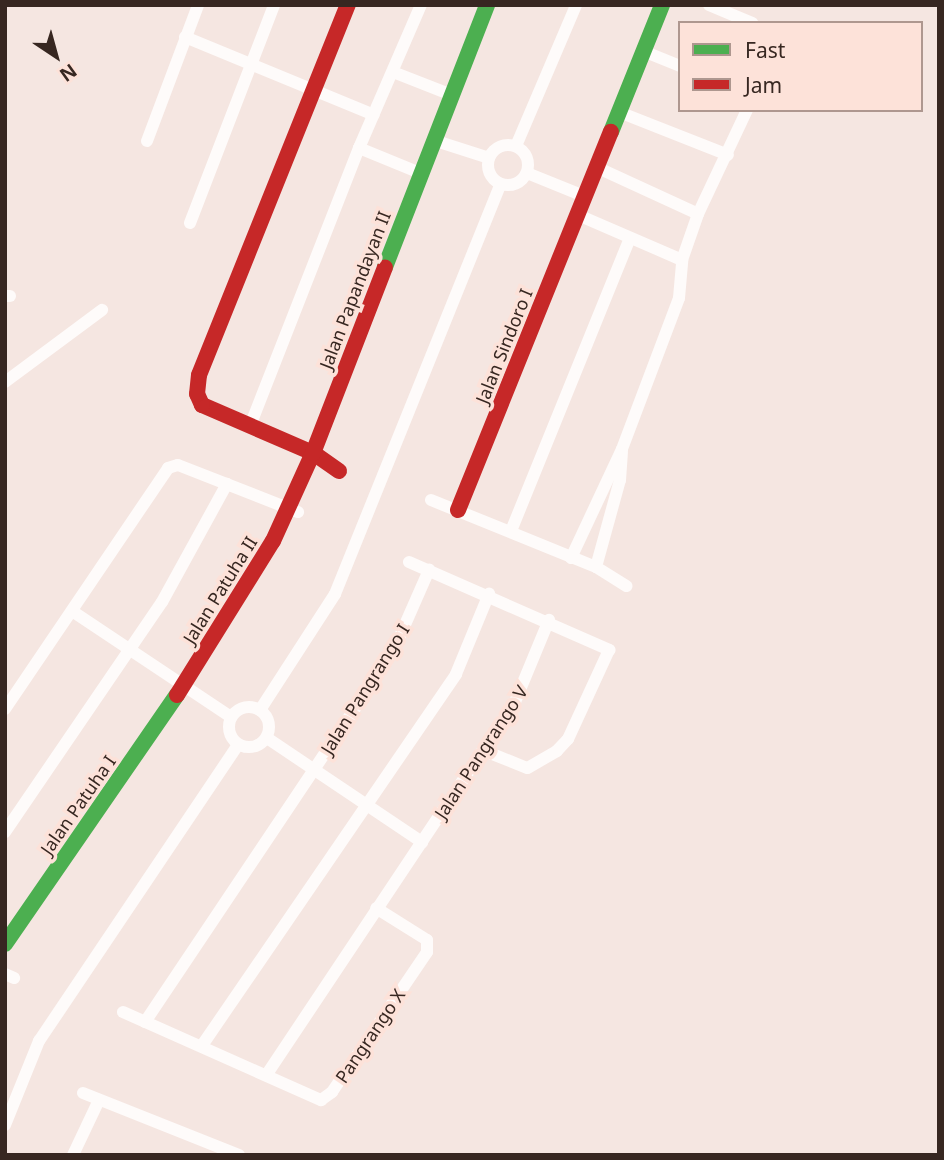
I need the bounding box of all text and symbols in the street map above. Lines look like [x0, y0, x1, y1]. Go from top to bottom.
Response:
north arrow [21, 21, 91, 91]
legend [678, 21, 923, 112]
text: Fast [745, 36, 785, 64]
text: N [54, 58, 82, 88]
text: Jam [745, 71, 782, 99]
street label: Jalan Papandayan II [315, 208, 395, 372]
street label: Jalan Sindoro I [471, 285, 537, 407]
street label: Jalan Patuha II [178, 532, 262, 648]
street label: Jalan Pangrango I [316, 620, 414, 758]
street label: Jalan Pangrango V [430, 681, 532, 823]
street label: Jalan Patuha I [36, 751, 120, 859]
street label: Pangrango X [331, 985, 409, 1087]

